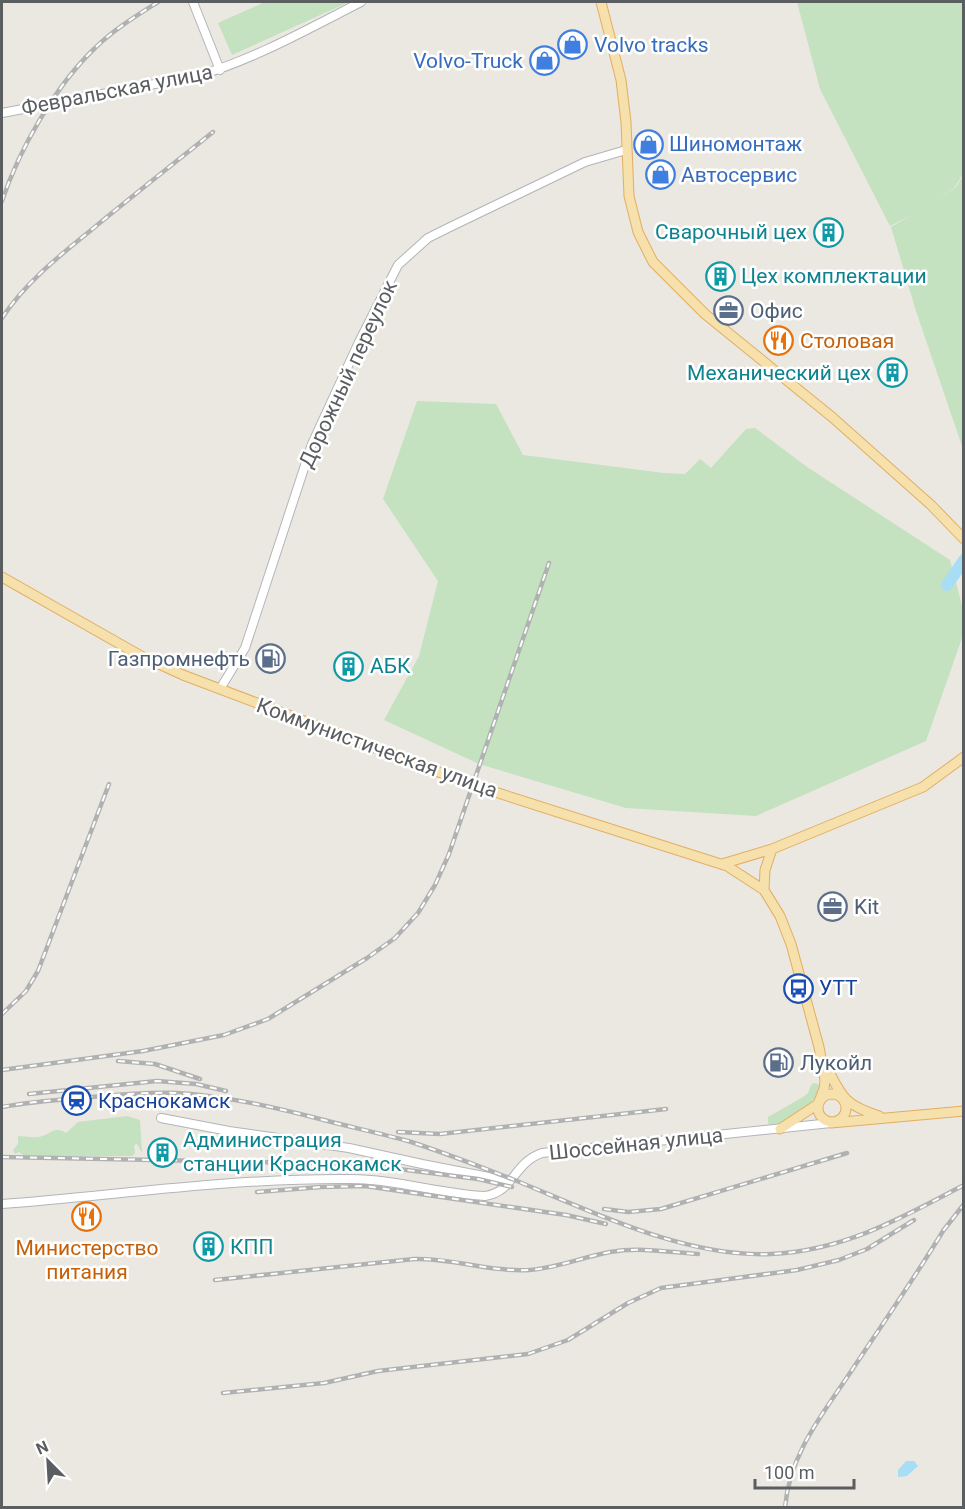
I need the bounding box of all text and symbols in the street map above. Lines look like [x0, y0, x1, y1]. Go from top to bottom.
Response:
shop icon: Volvo tracks [557, 29, 589, 61]
place label: Volvo tracks [594, 33, 709, 57]
shop icon: Volvo-Truck [528, 45, 560, 77]
place label: Volvo-Truck [413, 49, 523, 73]
street label: Февральская улица [19, 60, 215, 120]
shop icon: Шиномонтаж [632, 128, 664, 160]
place label: Шиномонтаж [669, 132, 802, 156]
shop icon: Автосервис [644, 159, 676, 191]
place label: Автосервис [681, 163, 797, 187]
building icon: Сварочный цех [812, 216, 844, 248]
place label: Сварочный цех [655, 220, 807, 244]
building icon: Цех комплектации [704, 260, 736, 292]
place label: Цех комплектации [741, 264, 927, 288]
street label: Дорожный переулок [294, 276, 402, 472]
office icon: Офис [713, 295, 745, 327]
place label: Офис [750, 299, 803, 323]
restaurant icon: Столовая [763, 325, 795, 357]
place label: Столовая [800, 329, 894, 353]
building icon: Механический цех [876, 357, 908, 389]
place label: Механический цех [687, 361, 871, 385]
fuel station icon: Газпромнефть [255, 643, 287, 675]
place label: Газпромнефть [108, 647, 250, 671]
building icon: АБК [333, 650, 365, 682]
place label: АБК [370, 654, 411, 678]
street label: Коммунистическая улица [253, 693, 501, 803]
office icon: Kit [817, 891, 849, 923]
place label: Kit [854, 895, 879, 919]
bus stop icon: УТТ [782, 972, 814, 1004]
place label: УТТ [819, 976, 858, 1000]
fuel station icon: Лукойл [763, 1047, 795, 1079]
place label: Лукойл [800, 1051, 872, 1075]
station icon: Краснокамск [61, 1085, 93, 1117]
place label: Краснокамск [98, 1089, 231, 1113]
street label: Шоссейная улица [548, 1123, 724, 1165]
place label: Администрация станции Краснокамск [183, 1128, 402, 1176]
building icon: Администрация станции Краснокамск [146, 1136, 178, 1168]
restaurant icon: Министерство питания [71, 1201, 103, 1233]
building icon: КПП [193, 1231, 225, 1263]
place label: КПП [230, 1235, 273, 1259]
place label: Министерство питания [16, 1236, 158, 1284]
north arrow [18, 1431, 78, 1491]
text: N [33, 1437, 51, 1459]
scale bar [755, 1452, 854, 1490]
text: 100 m [764, 1462, 815, 1483]

